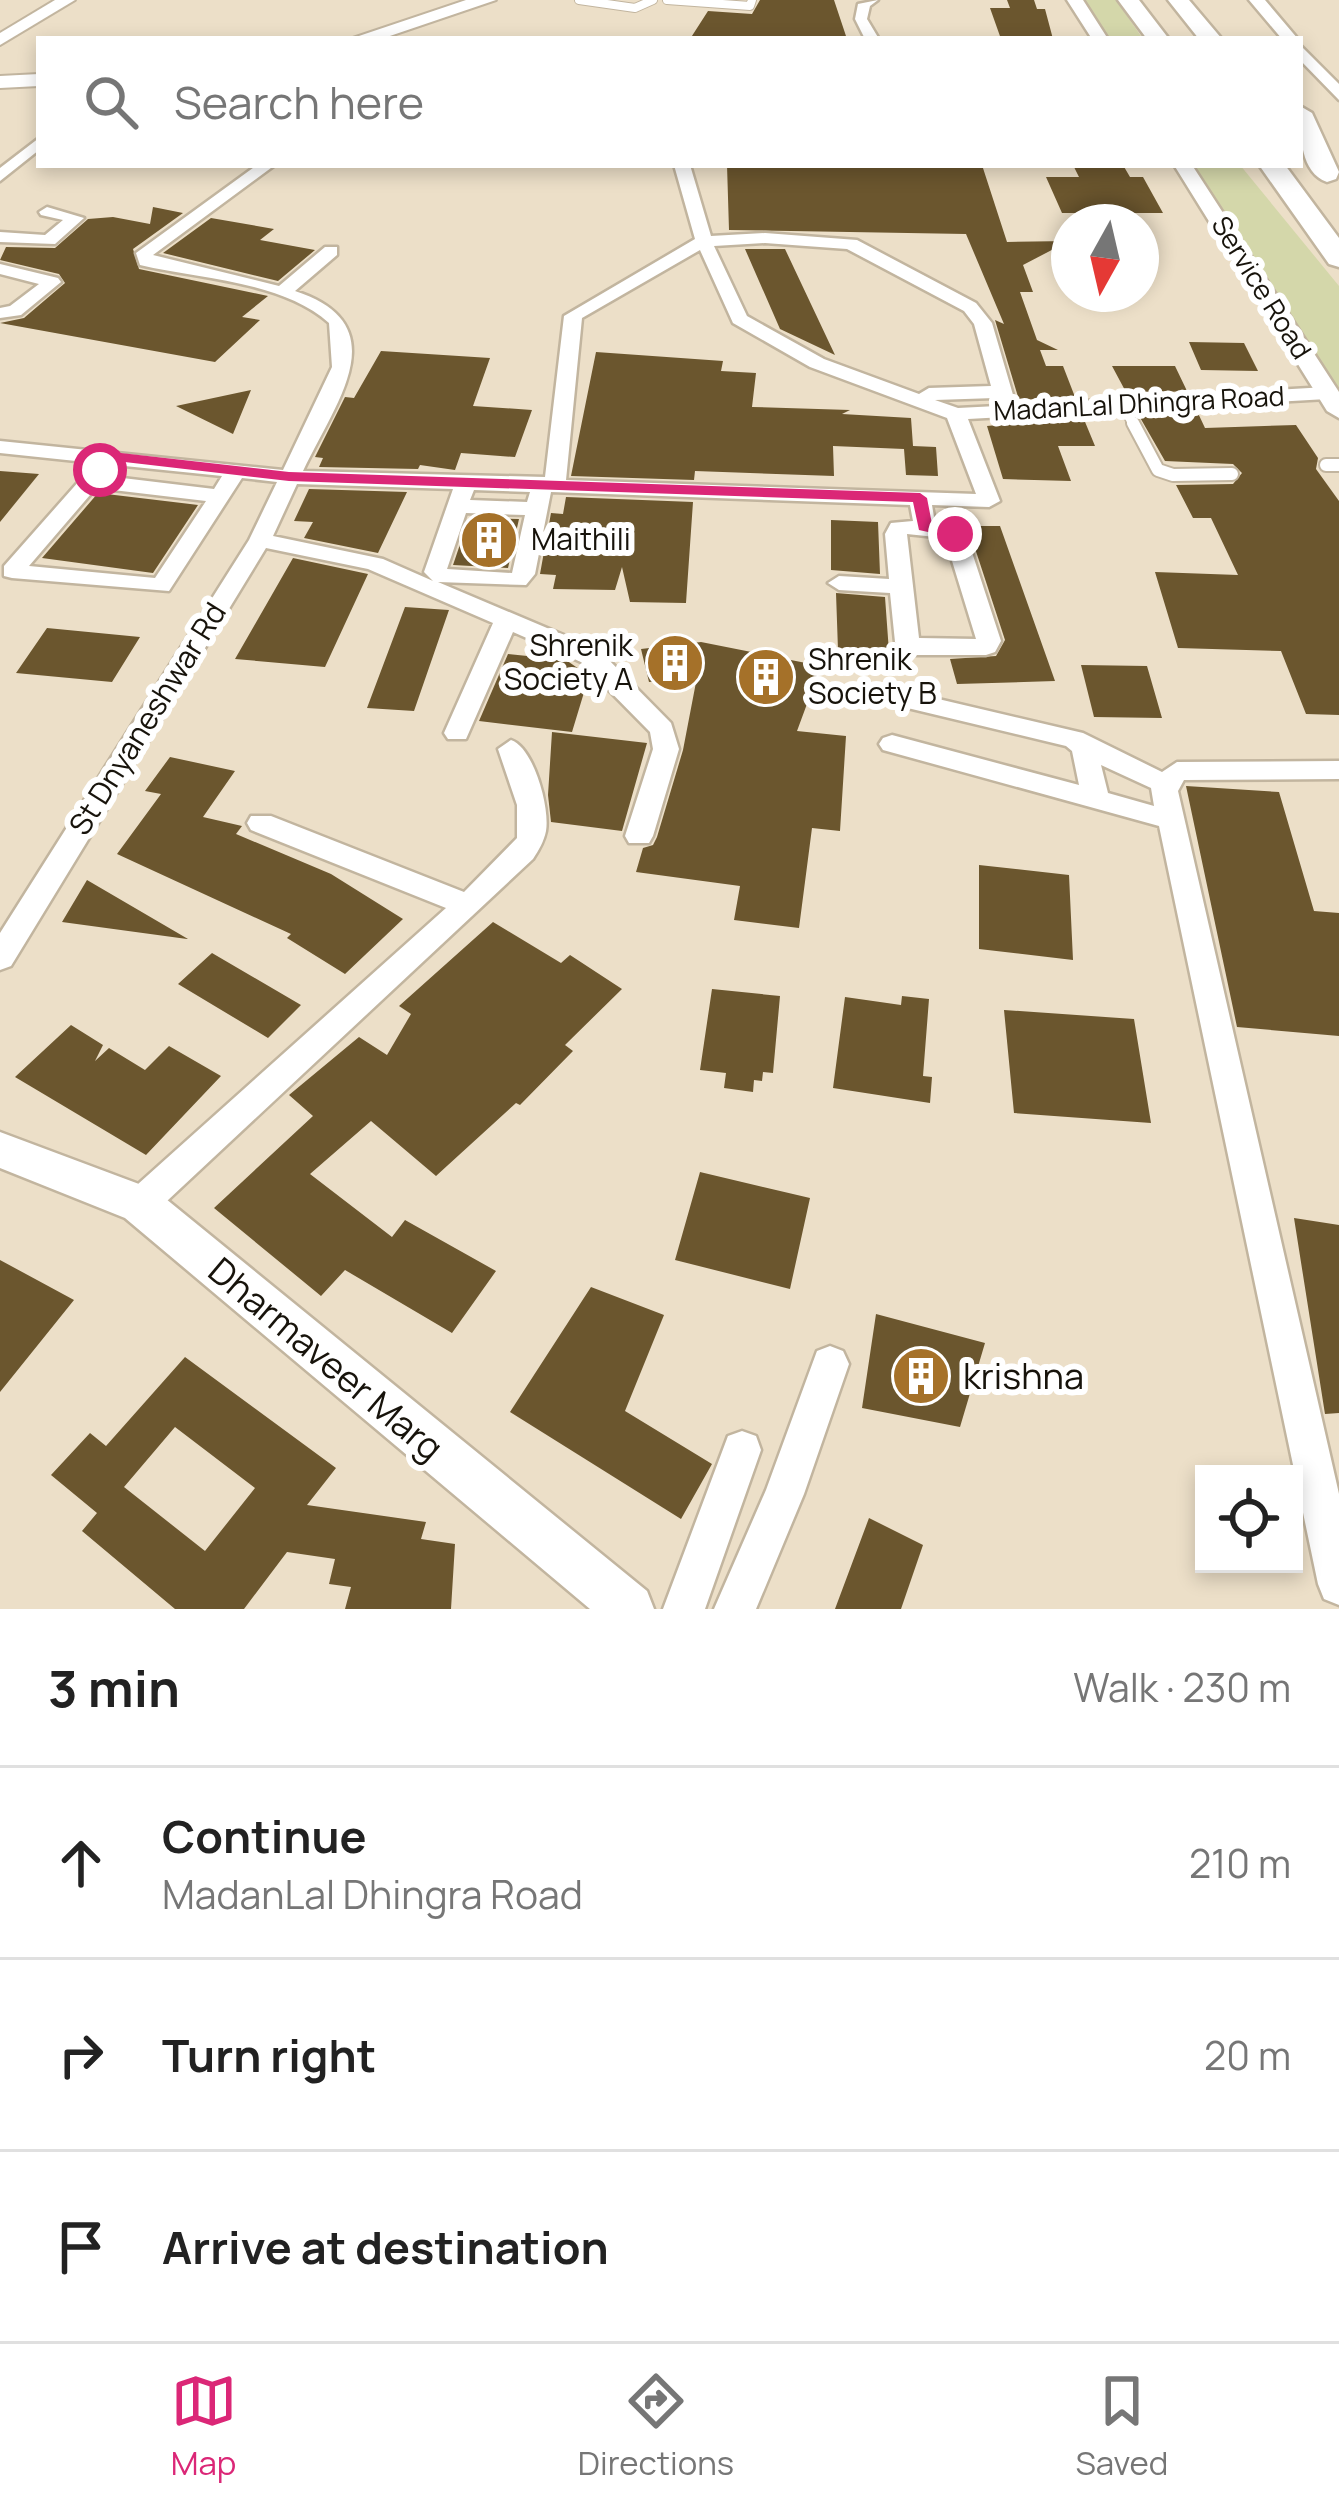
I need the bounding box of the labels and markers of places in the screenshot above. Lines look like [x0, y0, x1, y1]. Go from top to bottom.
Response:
building icon: Maithili [458, 509, 520, 571]
place label: Maithili [531, 518, 631, 559]
place label: Shrenik Society A [504, 624, 634, 699]
building icon: Shrenik Society A [644, 632, 706, 694]
place label: Shrenik Society B [808, 638, 937, 713]
building icon: Shrenik Society B [735, 646, 797, 708]
building icon: krishna [890, 1345, 952, 1407]
place label: krishna [963, 1351, 1084, 1400]

